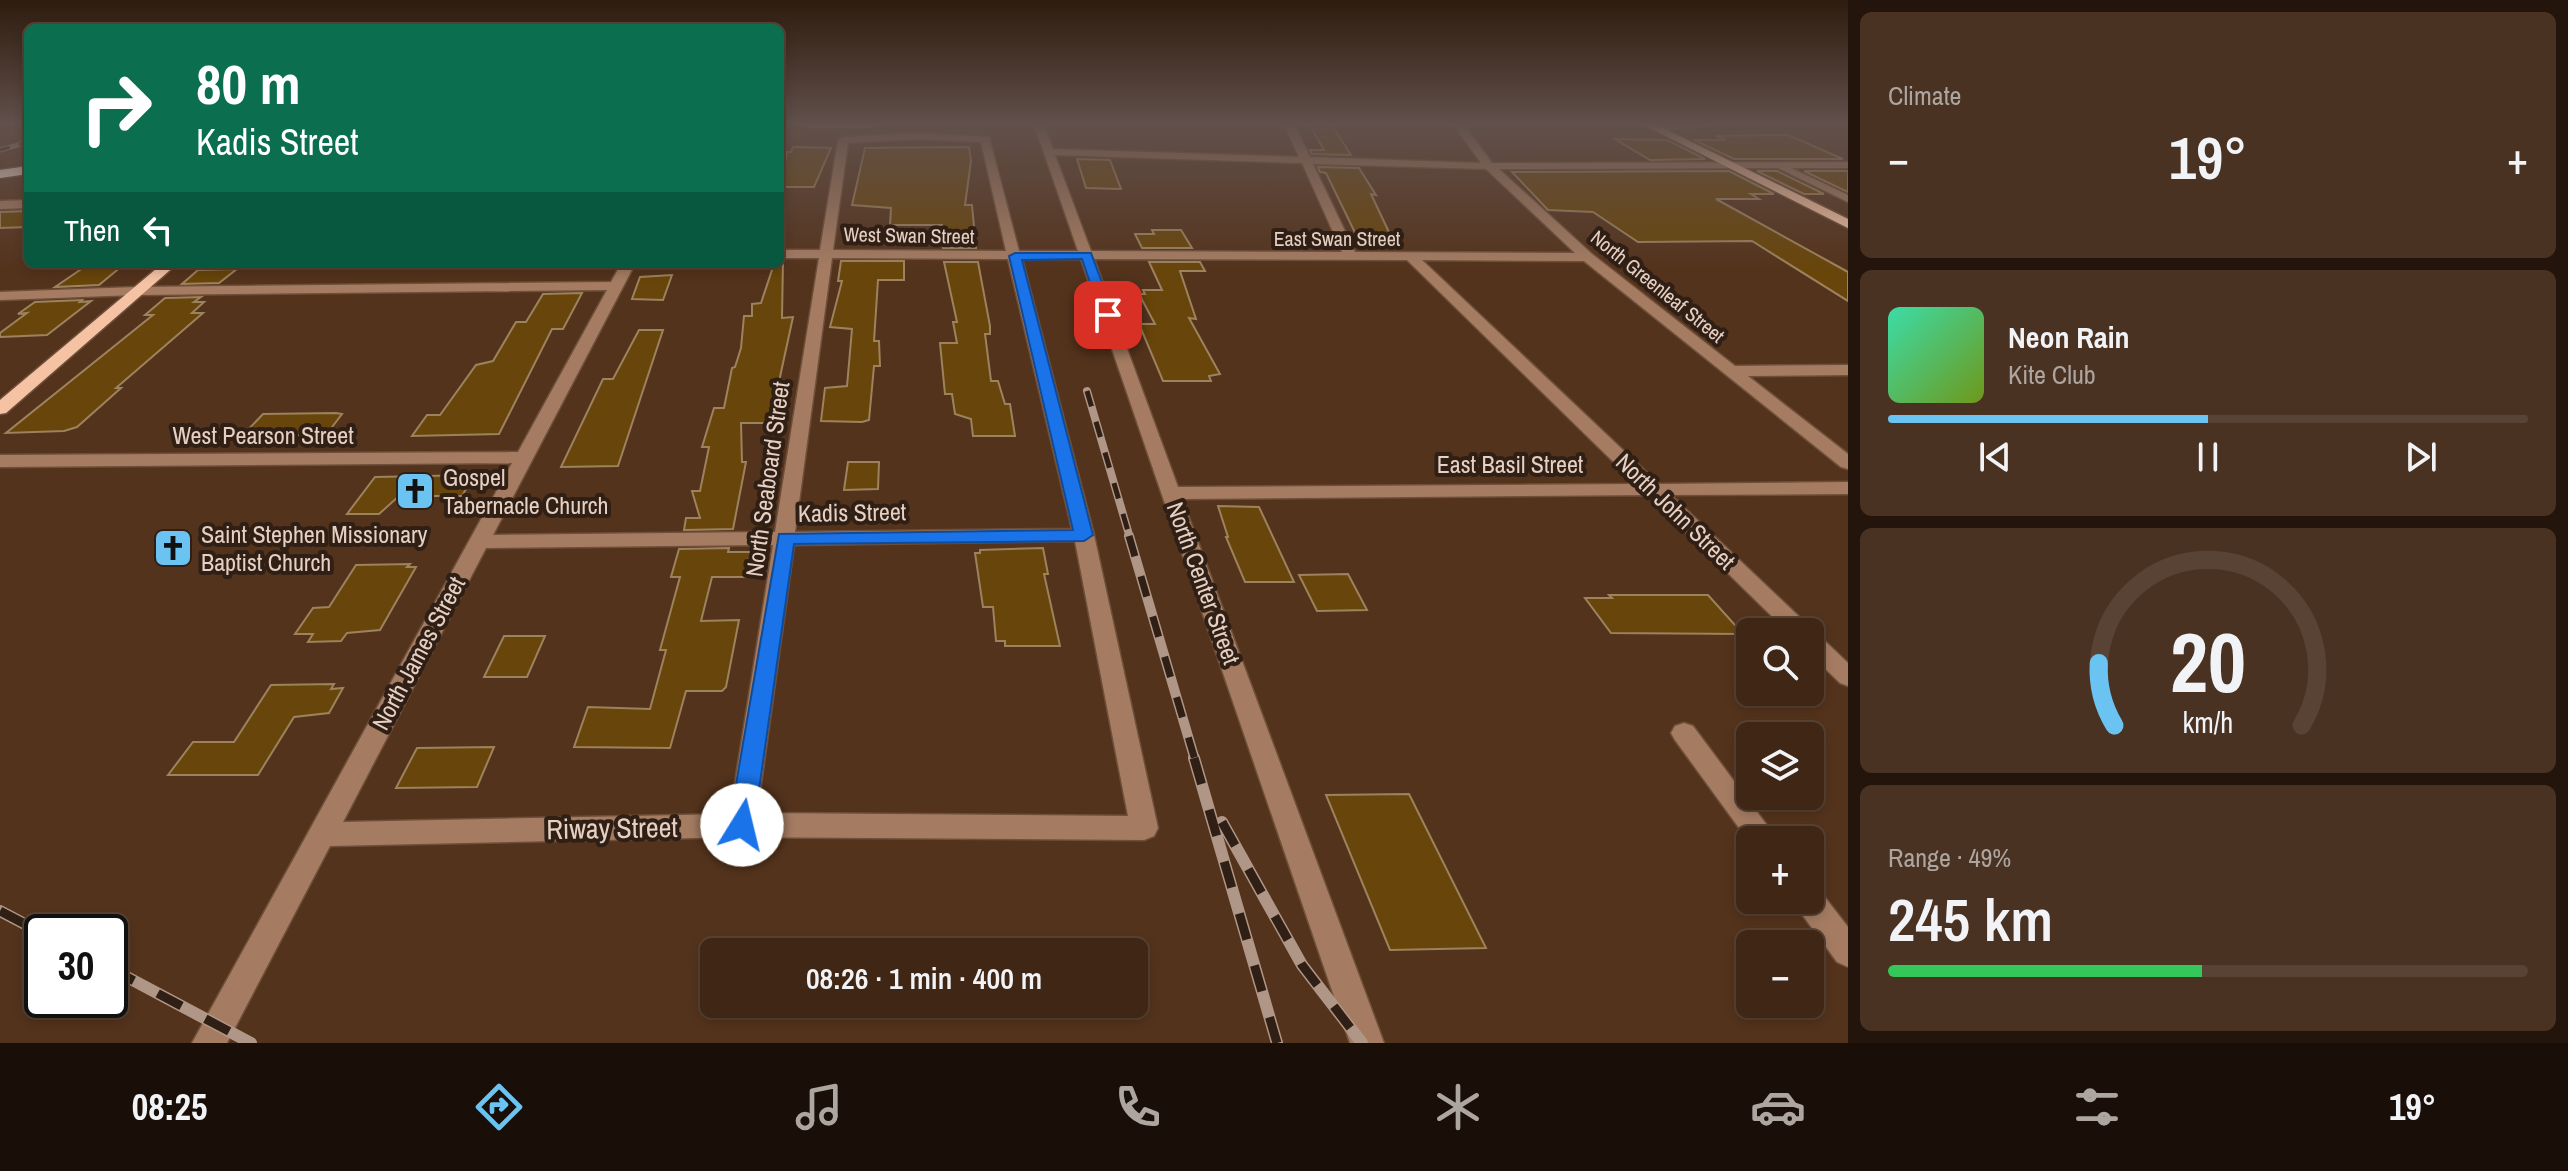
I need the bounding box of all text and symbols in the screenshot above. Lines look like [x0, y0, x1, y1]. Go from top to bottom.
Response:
text: 80 m [196, 46, 301, 121]
icon: right [64, 56, 168, 160]
text: Climate [1888, 78, 1961, 113]
text: 19° [2169, 117, 2247, 198]
text: Kadis Street [196, 118, 358, 166]
text: − [1888, 128, 1909, 188]
text: + [2507, 128, 2528, 188]
icon: left [136, 208, 180, 252]
text: Then [64, 210, 120, 250]
street label: West Swan Street [843, 220, 975, 250]
street label: North Greenleaf Street [1585, 224, 1731, 349]
street label: East Swan Street [1274, 225, 1401, 252]
pin [1074, 281, 1142, 349]
icon: arrive [1086, 293, 1130, 337]
text: Neon Rain [2008, 317, 2130, 357]
text: Kite Club [2008, 357, 2096, 392]
street label: North Seaboard Street [737, 379, 797, 579]
street label: West Pearson Street [172, 419, 354, 451]
icon: previous [1973, 435, 2017, 479]
icon: pause [2186, 435, 2230, 479]
icon: next [2399, 435, 2443, 479]
street label: North John Street [1609, 446, 1743, 576]
street label: East Basil Street [1437, 448, 1584, 480]
place label: Gospel Tabernacle Church [443, 461, 609, 521]
church icon: Gospel Tabernacle Church [394, 470, 436, 512]
street label: Kadis Street [798, 495, 907, 529]
street label: North Center Street [1160, 497, 1248, 669]
place label: Saint Stephen Missionary Baptist Church [201, 518, 428, 578]
church icon: Saint Stephen Missionary Baptist Church [152, 527, 194, 569]
street label: North James Street [364, 570, 472, 735]
text: 20 [2170, 606, 2246, 718]
map controls [1736, 618, 1824, 1018]
button: search [1736, 618, 1824, 706]
text: km/h [2183, 704, 2233, 743]
button: layers [1736, 722, 1824, 810]
position arrow [700, 783, 784, 867]
street label: Riway Street [546, 808, 678, 848]
button: + [1736, 826, 1824, 914]
text: Range · 49% [1888, 840, 2011, 875]
text: 245 km [1888, 879, 2053, 960]
speed limit sign: 30 [24, 914, 128, 1018]
button: − [1736, 930, 1824, 1018]
text: 08:26 · 1 min · 400 m [806, 958, 1042, 998]
icon: directions [471, 1079, 527, 1135]
icon: music [791, 1079, 847, 1135]
icon: phone [1110, 1079, 1166, 1135]
icon: climate [1430, 1079, 1486, 1135]
icon: car [1750, 1079, 1806, 1135]
icon: filters [2069, 1079, 2125, 1135]
text: 08:25 [132, 1083, 207, 1131]
text: 19° [2389, 1083, 2436, 1131]

